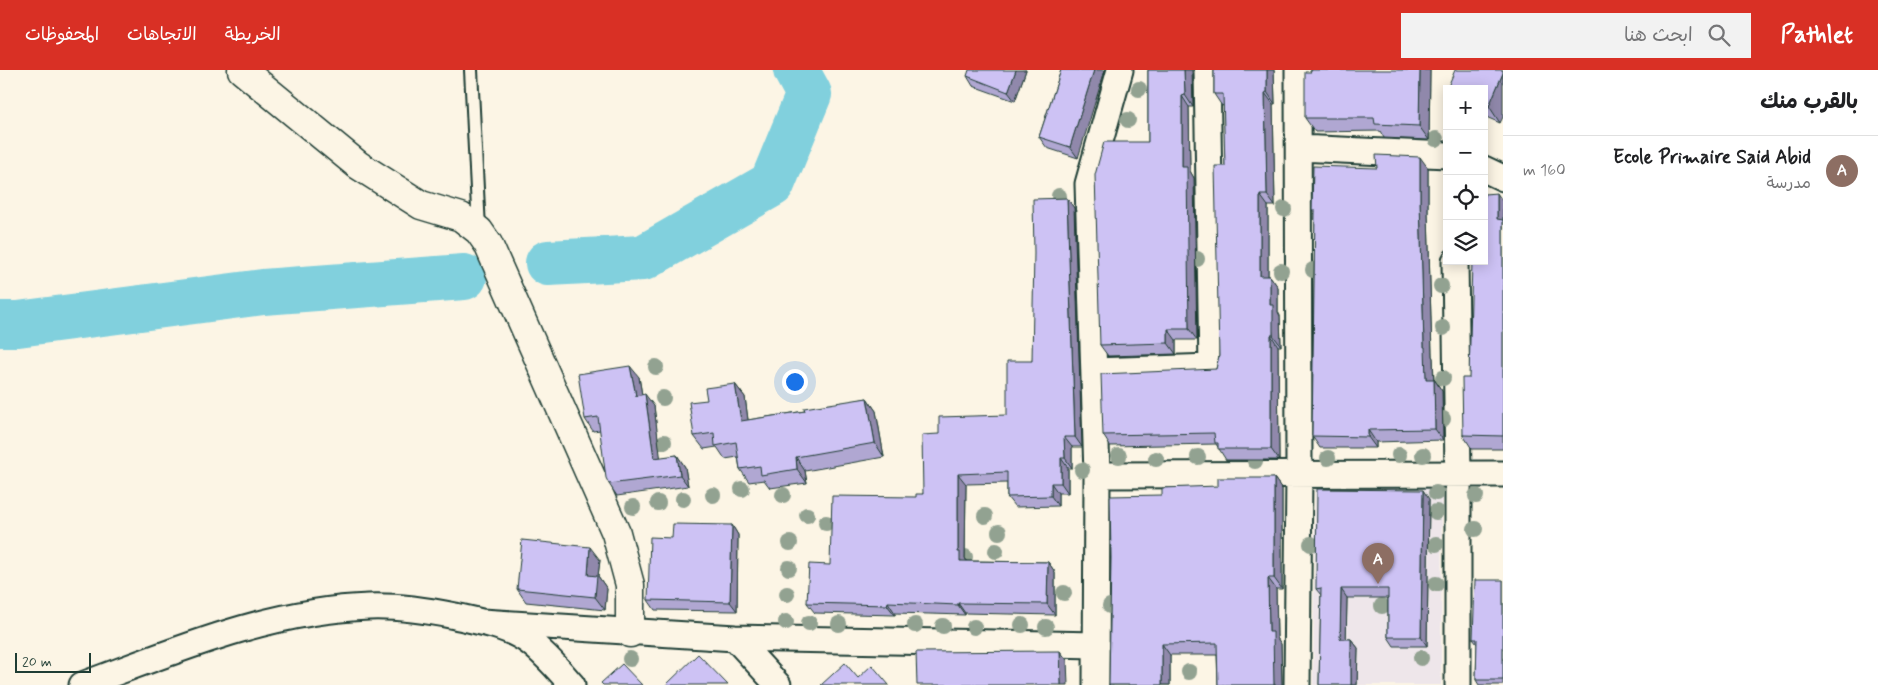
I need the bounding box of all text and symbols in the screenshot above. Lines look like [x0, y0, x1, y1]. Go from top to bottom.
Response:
search box [1401, 13, 1751, 58]
text: Pathlet [1781, 20, 1853, 51]
icon: search [1705, 21, 1733, 49]
text: المحفوظات [25, 23, 99, 47]
text: الاتجاهات [127, 23, 197, 47]
text: الخريطة [225, 23, 281, 47]
text: ابحث هنا [1624, 23, 1693, 48]
map controls [1443, 85, 1488, 265]
button: + [1443, 85, 1488, 130]
text: بالقرب منك [1760, 88, 1858, 116]
button: − [1443, 130, 1488, 175]
text: Ecole Primaire Said Abid [1613, 145, 1811, 170]
text: 160 m [1523, 160, 1566, 181]
text: A [1837, 160, 1847, 181]
text: مدرسة [1766, 173, 1811, 194]
button: locate [1443, 175, 1488, 220]
button: layers [1443, 220, 1488, 265]
your location [782, 369, 808, 395]
pin: A [1362, 543, 1394, 584]
scale bar [15, 650, 91, 673]
text: 20 m [22, 653, 52, 671]

